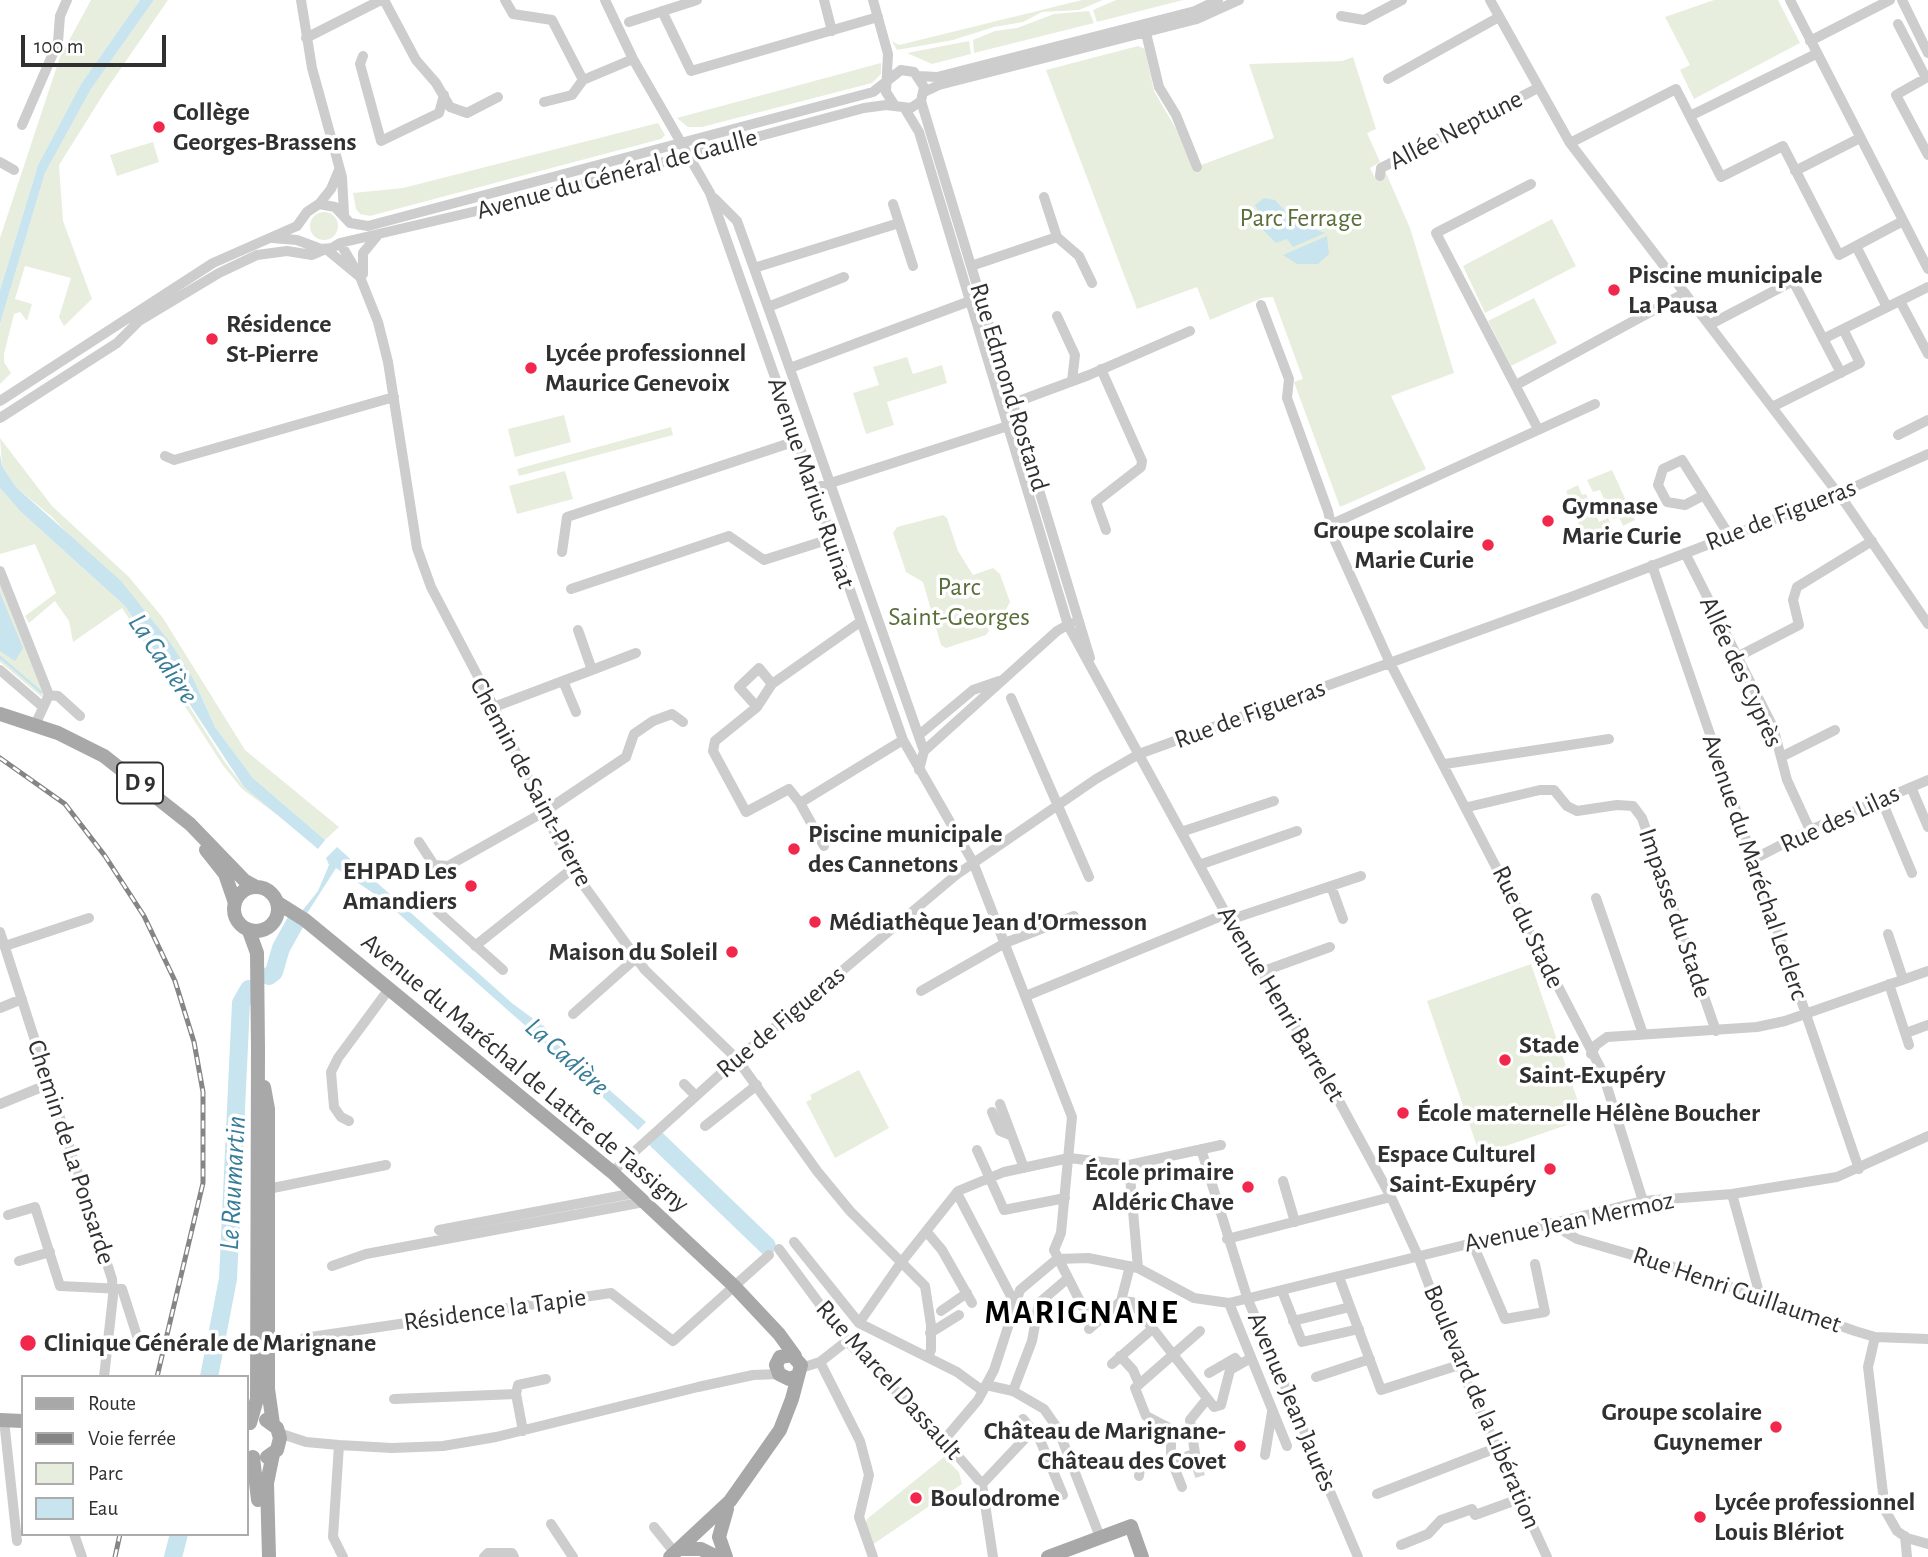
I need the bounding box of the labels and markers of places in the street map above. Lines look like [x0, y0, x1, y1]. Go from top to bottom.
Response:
place label: Collège Georges-Brassens [173, 96, 356, 158]
marker: Collège Georges-Brassens [151, 119, 167, 135]
place label: Piscine municipale La Pausa [1628, 259, 1823, 320]
marker: Piscine municipale La Pausa [1606, 282, 1622, 298]
place label: Résidence St-Pierre [226, 308, 332, 370]
marker: Résidence St-Pierre [204, 331, 220, 347]
place label: Lycée professionnel Maurice Genevoix [545, 337, 746, 398]
marker: Lycée professionnel Maurice Genevoix [523, 360, 539, 376]
place label: Gymnase Marie Curie [1562, 490, 1681, 552]
marker: Gymnase Marie Curie [1540, 513, 1556, 529]
place label: Groupe scolaire Marie Curie [1314, 514, 1474, 576]
marker: Groupe scolaire Marie Curie [1480, 537, 1496, 553]
place label: Piscine municipale des Cannetons [808, 818, 1003, 880]
marker: Piscine municipale des Cannetons [786, 841, 802, 857]
place label: EHPAD Les Amandiers [343, 855, 457, 917]
marker: EHPAD Les Amandiers [463, 878, 479, 894]
place label: Médiathèque Jean d'Ormesson [829, 906, 1147, 938]
marker: Médiathèque Jean d'Ormesson [807, 914, 823, 930]
place label: Maison du Soleil [549, 936, 718, 968]
marker: Maison du Soleil [724, 944, 740, 960]
place label: Stade Saint-Exupéry [1519, 1029, 1666, 1090]
marker: Stade Saint-Exupéry [1497, 1052, 1513, 1068]
place label: École maternelle Hélène Boucher [1417, 1097, 1760, 1129]
marker: École maternelle Hélène Boucher [1395, 1105, 1411, 1121]
place label: Espace Culturel Saint-Exupéry [1377, 1138, 1536, 1200]
place label: École primaire Aldéric Chave [1085, 1156, 1234, 1218]
marker: Espace Culturel Saint-Exupéry [1542, 1161, 1558, 1177]
marker: École primaire Aldéric Chave [1240, 1179, 1256, 1195]
place label: Clinique Générale de Marignane [44, 1327, 376, 1359]
marker: Clinique Générale de Marignane [18, 1333, 38, 1353]
place label: Groupe scolaire Guynemer [1602, 1396, 1762, 1458]
place label: Château de Marignane- Château des Covet [984, 1415, 1226, 1476]
marker: Groupe scolaire Guynemer [1768, 1419, 1784, 1435]
marker: Château de Marignane- Château des Covet [1232, 1438, 1248, 1454]
place label: Boulodrome [930, 1482, 1060, 1514]
place label: Lycée professionnel Louis Blériot [1714, 1486, 1915, 1548]
marker: Boulodrome [908, 1490, 924, 1506]
marker: Lycée professionnel Louis Blériot [1692, 1509, 1708, 1525]

